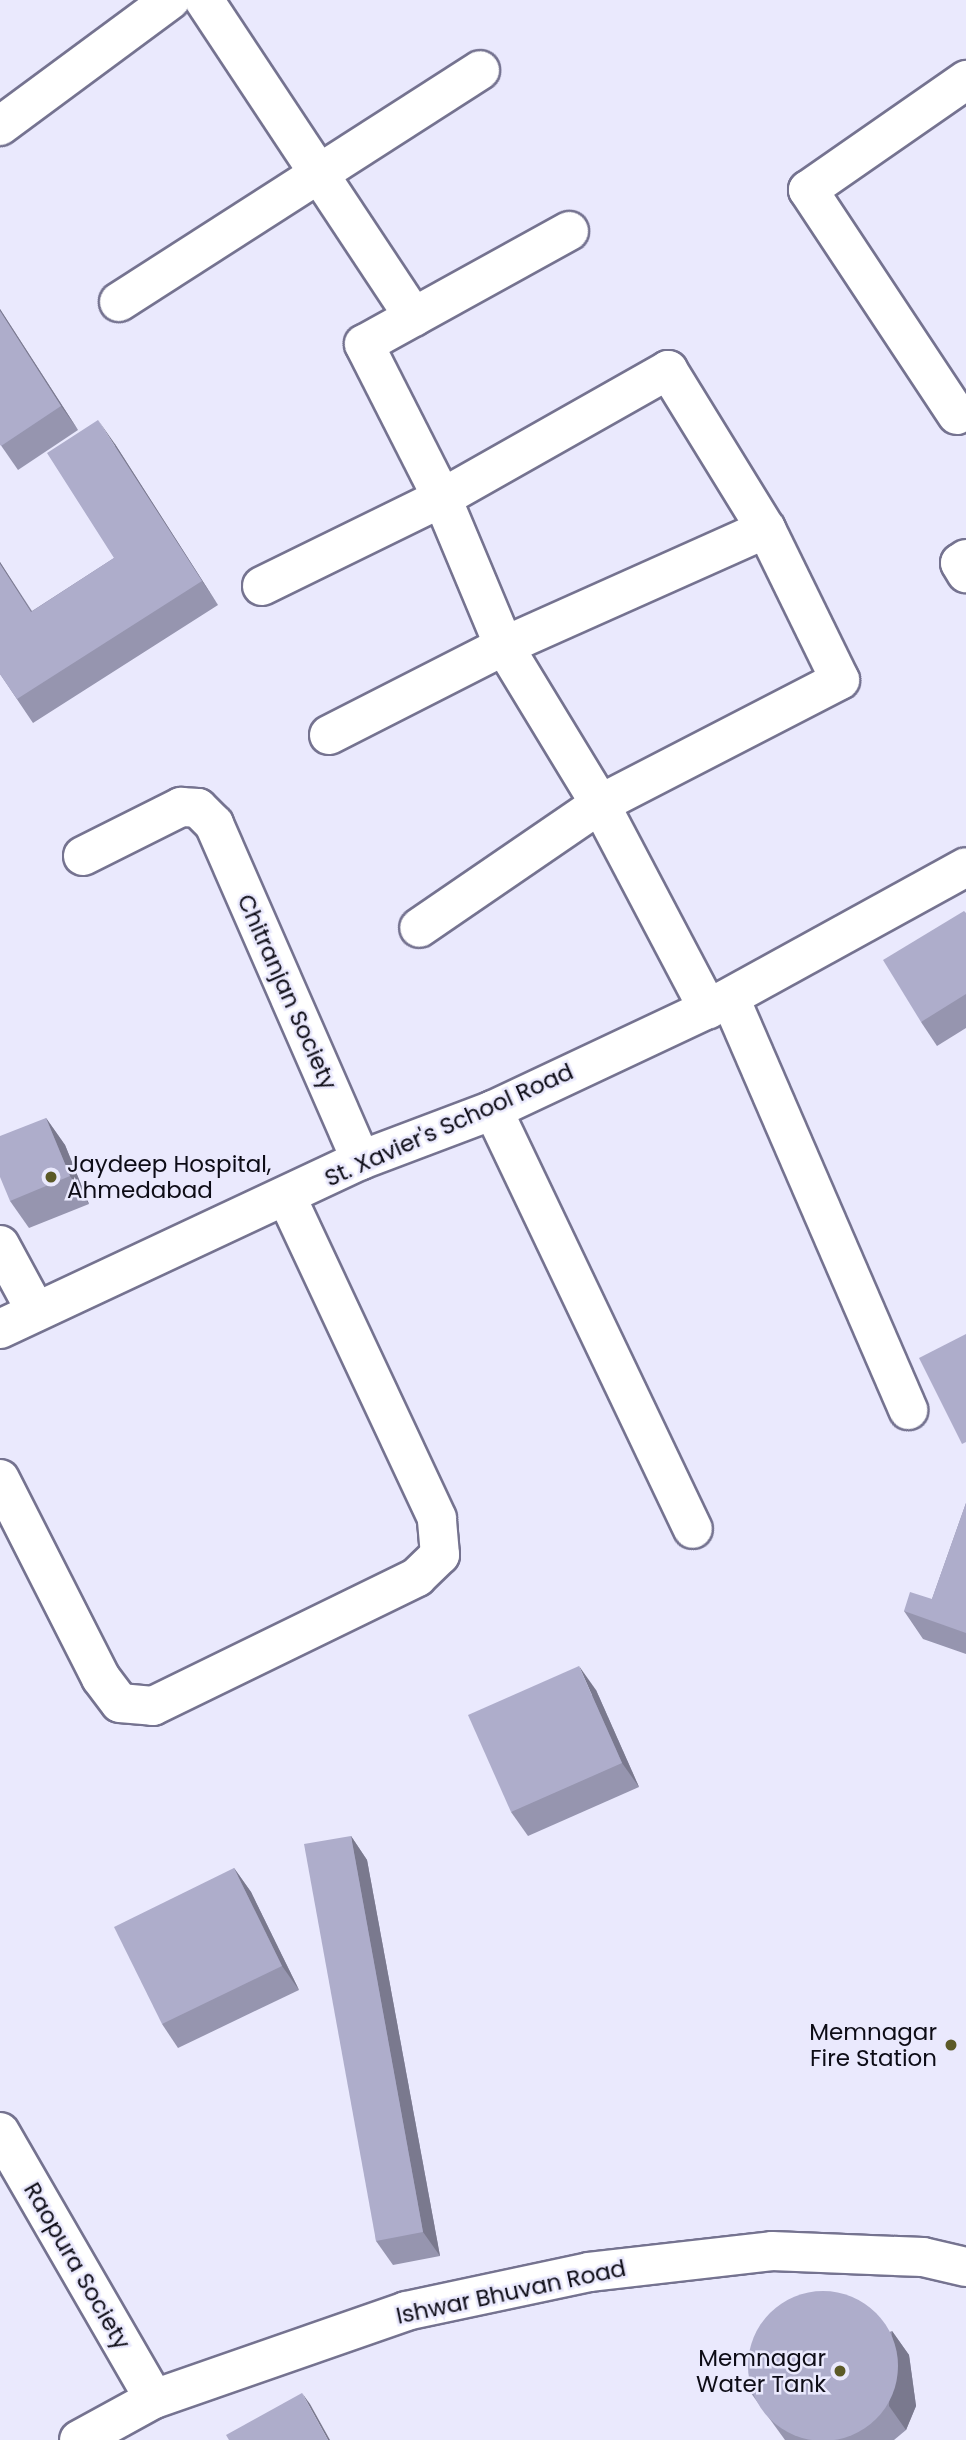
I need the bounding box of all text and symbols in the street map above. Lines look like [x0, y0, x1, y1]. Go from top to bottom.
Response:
street label: Chitranjan Society [232, 890, 342, 1094]
street label: St. Xavier's School Road [320, 1058, 578, 1192]
place label: Jaydeep Hospital, Ahmedabad [67, 1150, 271, 1204]
marker: Jaydeep Hospital, Ahmedabad [41, 1167, 61, 1187]
place label: Memnagar Fire Station [809, 2018, 937, 2072]
marker: Memnagar Fire Station [943, 2037, 959, 2053]
street label: Raopura Society [18, 2178, 136, 2354]
street label: Ishwar Bhuvan Road [394, 2254, 628, 2330]
place label: Memnagar Water Tank [696, 2344, 826, 2398]
marker: Memnagar Water Tank [832, 2363, 848, 2379]

